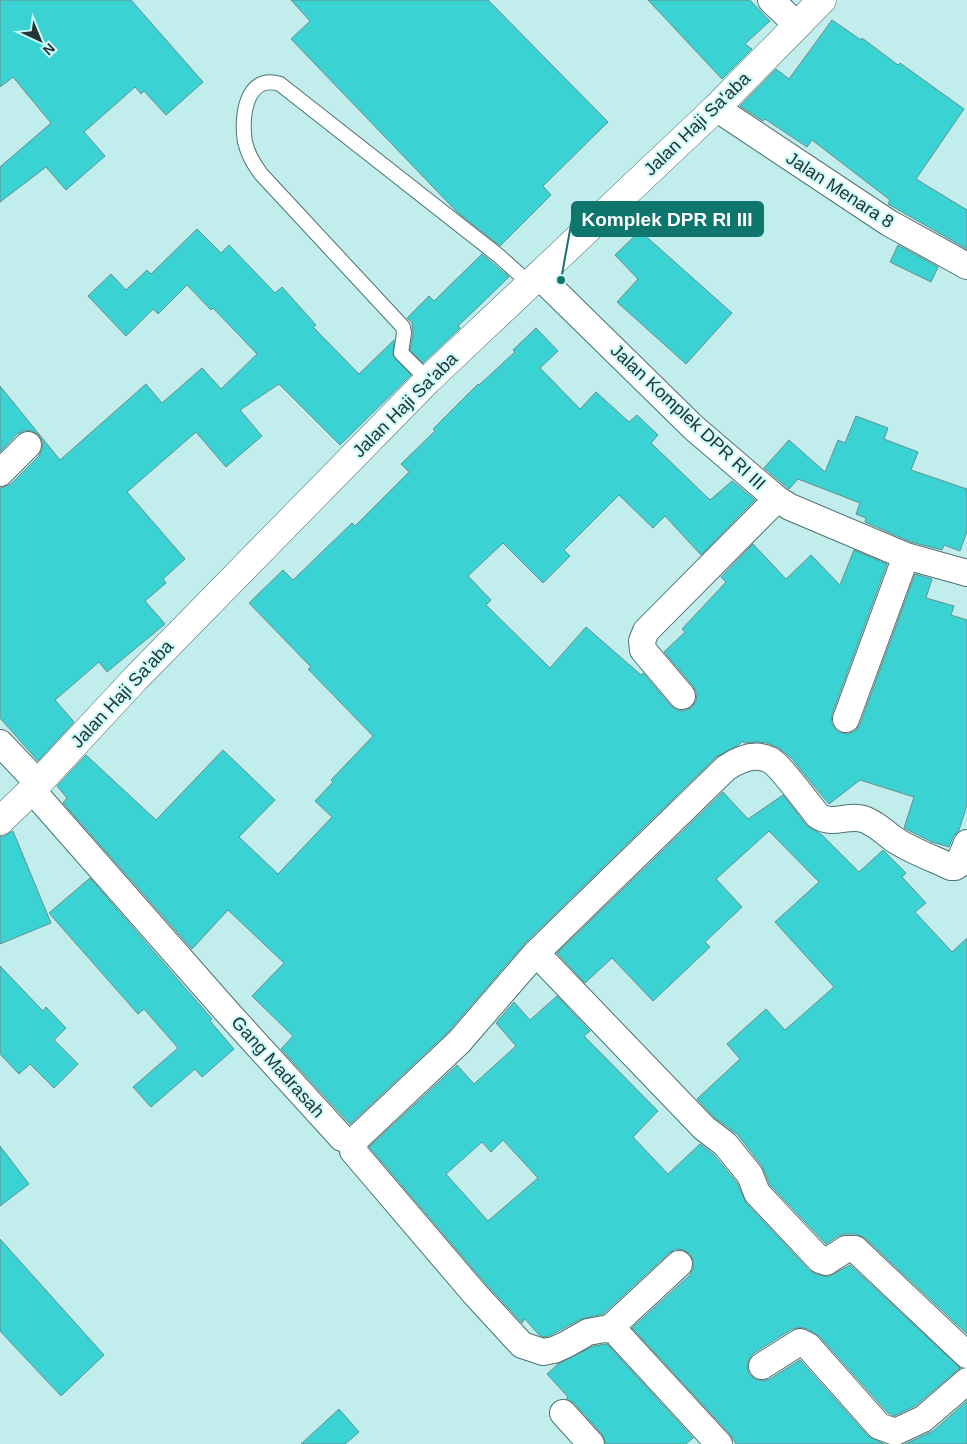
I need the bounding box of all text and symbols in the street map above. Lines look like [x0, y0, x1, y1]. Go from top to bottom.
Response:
north arrow [15, 15, 65, 65]
text: N [40, 40, 58, 59]
street label: Jalan Haji Sa'aba [640, 68, 755, 180]
street label: Jalan Menara 8 [783, 148, 897, 232]
callout: Komplek DPR RI III [572, 202, 763, 236]
text: Komplek DPR RI III [581, 209, 753, 230]
street label: Jalan Komplek DPR RI III [607, 340, 769, 494]
street label: Jalan Haji Sa'aba [349, 348, 462, 461]
street label: Jalan Haji Sa'aba [67, 635, 178, 752]
street label: Gang Madrasah [227, 1012, 329, 1122]

